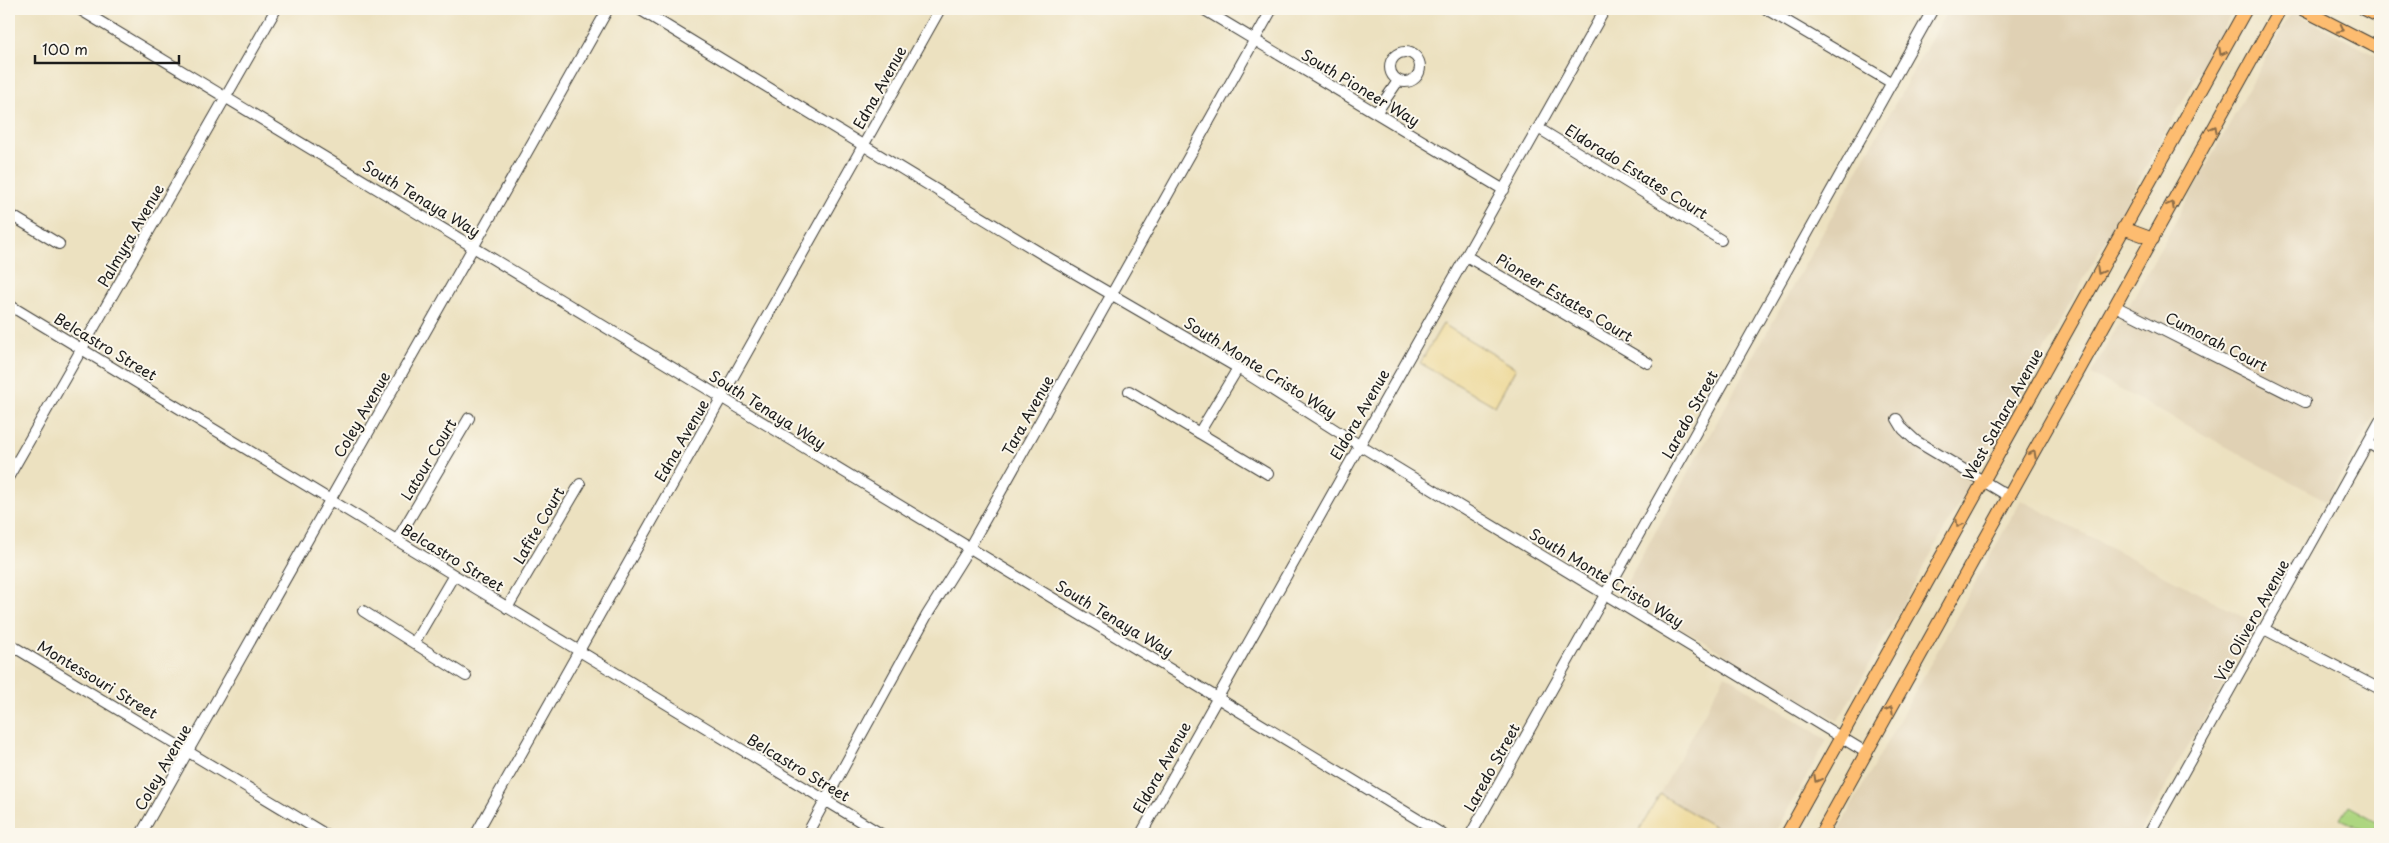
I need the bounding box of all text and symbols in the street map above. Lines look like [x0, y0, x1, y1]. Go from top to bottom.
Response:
one-way arrow [2335, 23, 2344, 33]
scale bar [35, 32, 179, 64]
text: 100 m [42, 37, 88, 60]
street label: Edna Avenue [847, 41, 911, 133]
street label: South Pioneer Way [1297, 42, 1425, 132]
one-way arrow [2218, 46, 2228, 55]
street label: Eldorado Estates Court [1561, 118, 1713, 224]
one-way arrow [2207, 125, 2217, 134]
street label: South Tenaya Way [359, 154, 485, 242]
street label: Palmyra Avenue [91, 179, 169, 291]
one-way arrow [2165, 201, 2175, 210]
street label: Pioneer Estates Court [1492, 247, 1638, 347]
one-way arrow [2096, 265, 2106, 274]
street label: Cumorah Court [2162, 305, 2272, 377]
street label: Belcastro Street [50, 306, 162, 386]
street label: South Monte Cristo Way [1180, 311, 1342, 423]
street label: West Sahara Avenue [1956, 344, 2048, 484]
street label: South Tenaya Way [705, 364, 831, 454]
street label: Eldora Avenue [1324, 364, 1394, 464]
street label: Coley Avenue [327, 366, 395, 462]
street label: Laredo Street [1655, 366, 1723, 462]
street label: Tara Avenue [995, 371, 1059, 459]
street label: Edna Avenue [648, 394, 714, 486]
street label: Latour Court [394, 414, 462, 504]
one-way arrow [2027, 450, 2037, 459]
street label: Lafite Court [507, 482, 569, 568]
street label: Belcastro Street [397, 517, 509, 597]
one-way arrow [1956, 518, 1966, 527]
street label: South Monte Cristo Way [1525, 522, 1689, 632]
street label: Via Olivero Avenue [2208, 555, 2294, 685]
street label: South Tenaya Way [1052, 574, 1178, 662]
street label: Montessouri Street [34, 634, 162, 724]
one-way arrow [1884, 707, 1894, 716]
street label: Eldora Avenue [1126, 717, 1196, 817]
street label: Coley Avenue [128, 719, 196, 815]
street label: Laredo Street [1457, 719, 1525, 815]
street label: Belcastro Street [743, 727, 855, 807]
one-way arrow [1813, 774, 1823, 783]

